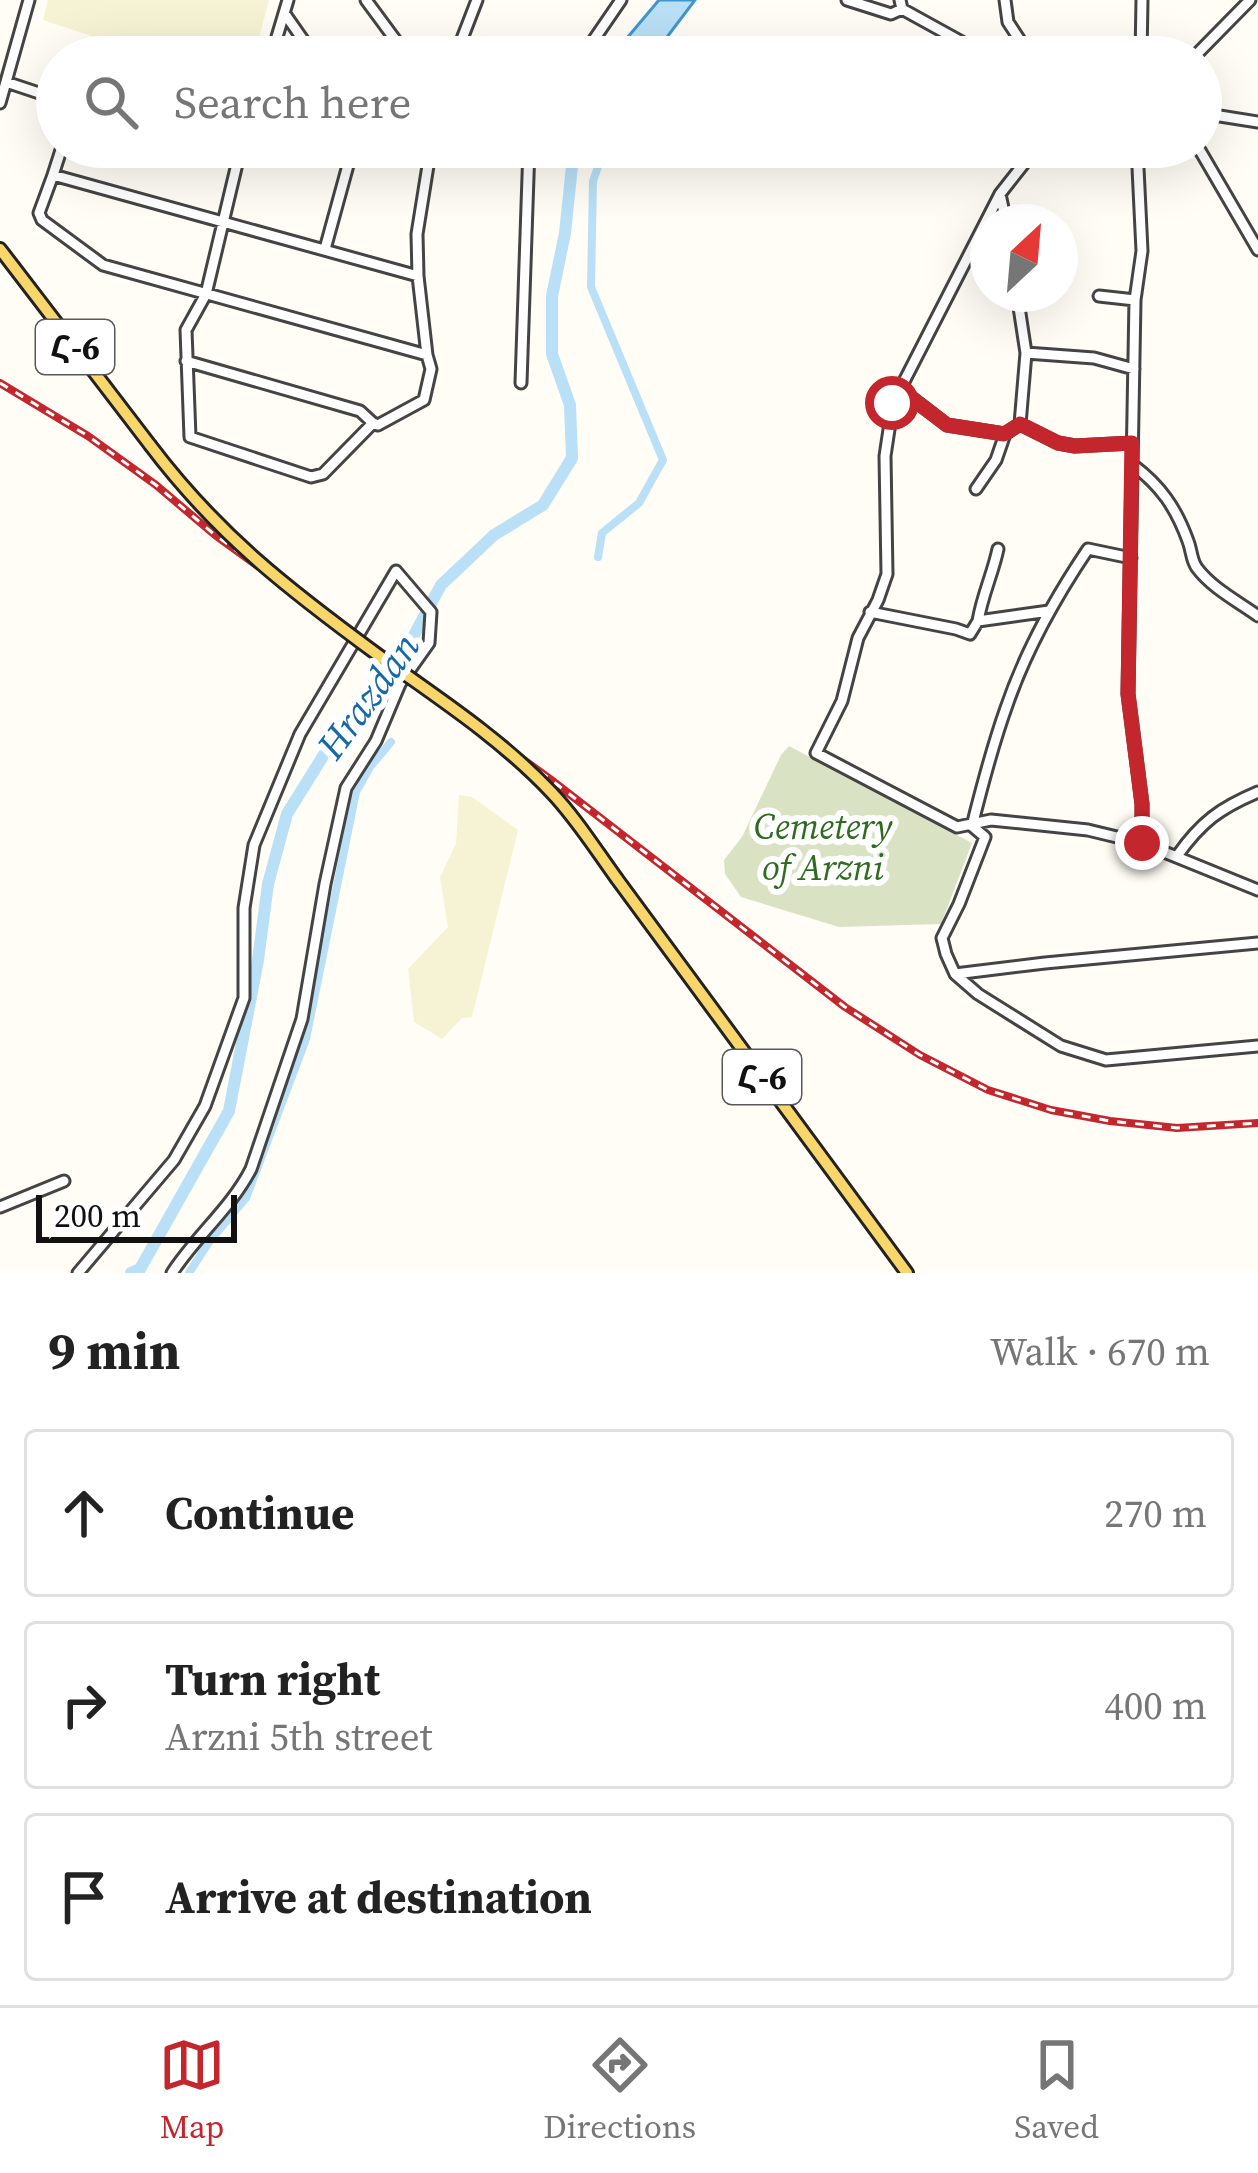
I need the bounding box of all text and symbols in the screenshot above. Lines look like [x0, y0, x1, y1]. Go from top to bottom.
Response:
search box [36, 36, 1222, 168]
icon: search [78, 69, 144, 135]
text: Search here [174, 71, 411, 133]
north arrow [970, 204, 1078, 312]
road number: Հ-6 [36, 320, 114, 374]
route start [865, 376, 919, 430]
water label: Hrazdan [304, 622, 432, 771]
park label: Cemetery of Arzni [754, 802, 893, 892]
route end [1115, 816, 1169, 870]
road number: Հ-6 [723, 1050, 801, 1104]
scale bar [36, 1189, 237, 1242]
text: 200 m [54, 1193, 141, 1238]
text: 9 min [48, 1316, 180, 1386]
text: Walk · 670 m [990, 1325, 1210, 1378]
icon: ahead [51, 1480, 117, 1546]
text: Continue [165, 1482, 354, 1544]
text: 270 m [1104, 1487, 1207, 1540]
text: Turn right [165, 1648, 380, 1710]
icon: right [51, 1672, 117, 1738]
text: 400 m [1104, 1679, 1207, 1732]
text: Arzni 5th street [165, 1710, 432, 1763]
icon: arrive [51, 1864, 117, 1930]
text: Arrive at destination [165, 1866, 592, 1928]
tab: Map [159, 2032, 225, 2149]
tab: Directions [543, 2032, 696, 2149]
tab: Saved [1014, 2032, 1099, 2149]

